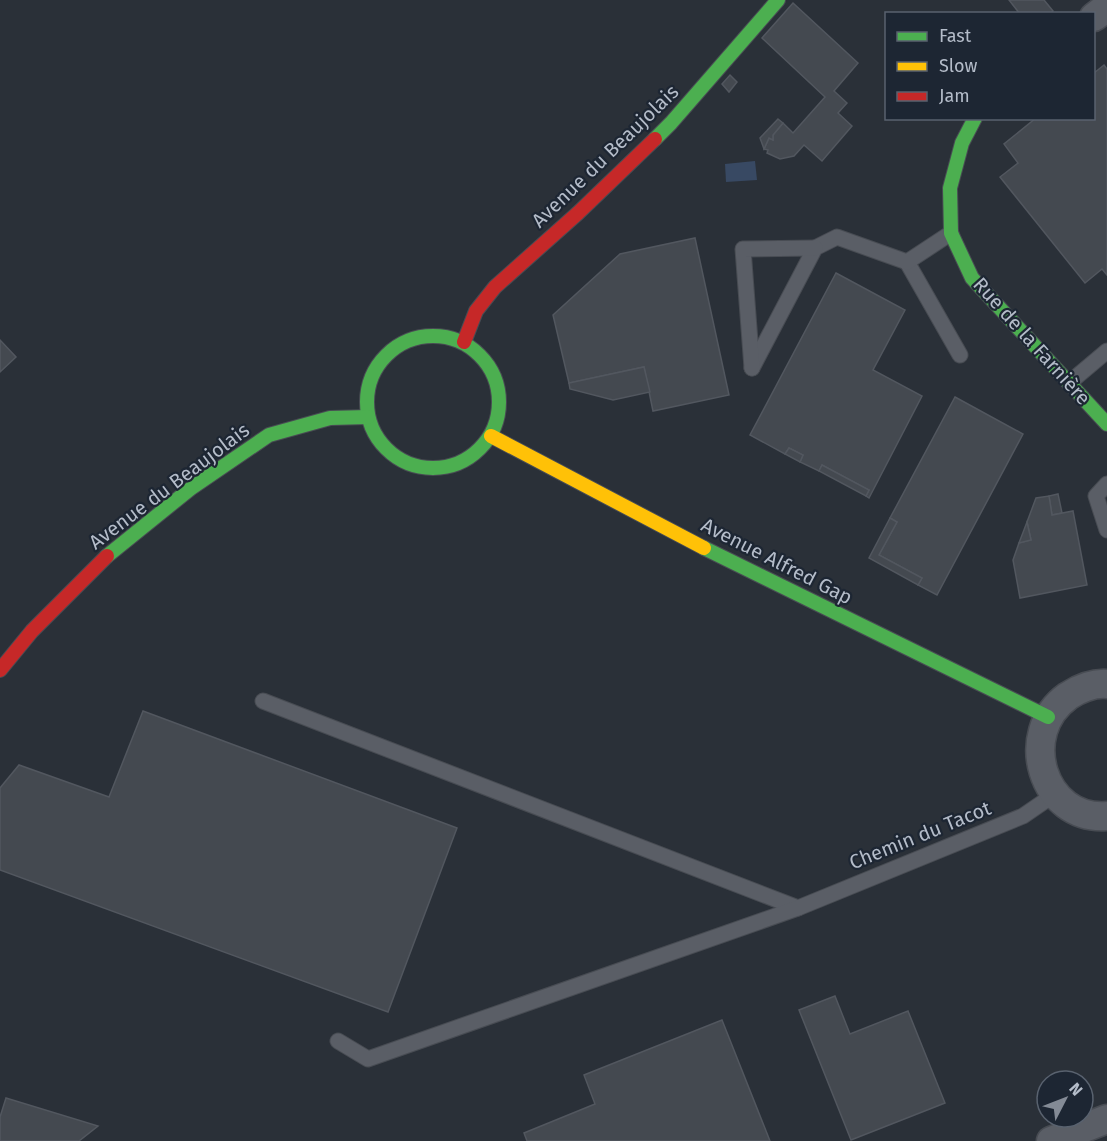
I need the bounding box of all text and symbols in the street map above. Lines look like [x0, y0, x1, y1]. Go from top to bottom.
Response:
legend [885, 12, 1095, 120]
text: Fast [939, 25, 972, 47]
text: Slow [939, 55, 978, 77]
street label: Avenue du Beaujolais [527, 80, 683, 232]
text: Jam [939, 85, 970, 107]
street label: Rue de la Farnière [968, 272, 1096, 410]
street label: Avenue du Beaujolais [84, 418, 254, 554]
street label: Avenue Alfred Gap [697, 513, 857, 609]
street label: Chemin du Tacot [846, 795, 995, 874]
north arrow [1035, 1069, 1095, 1129]
text: N [1065, 1079, 1086, 1100]

